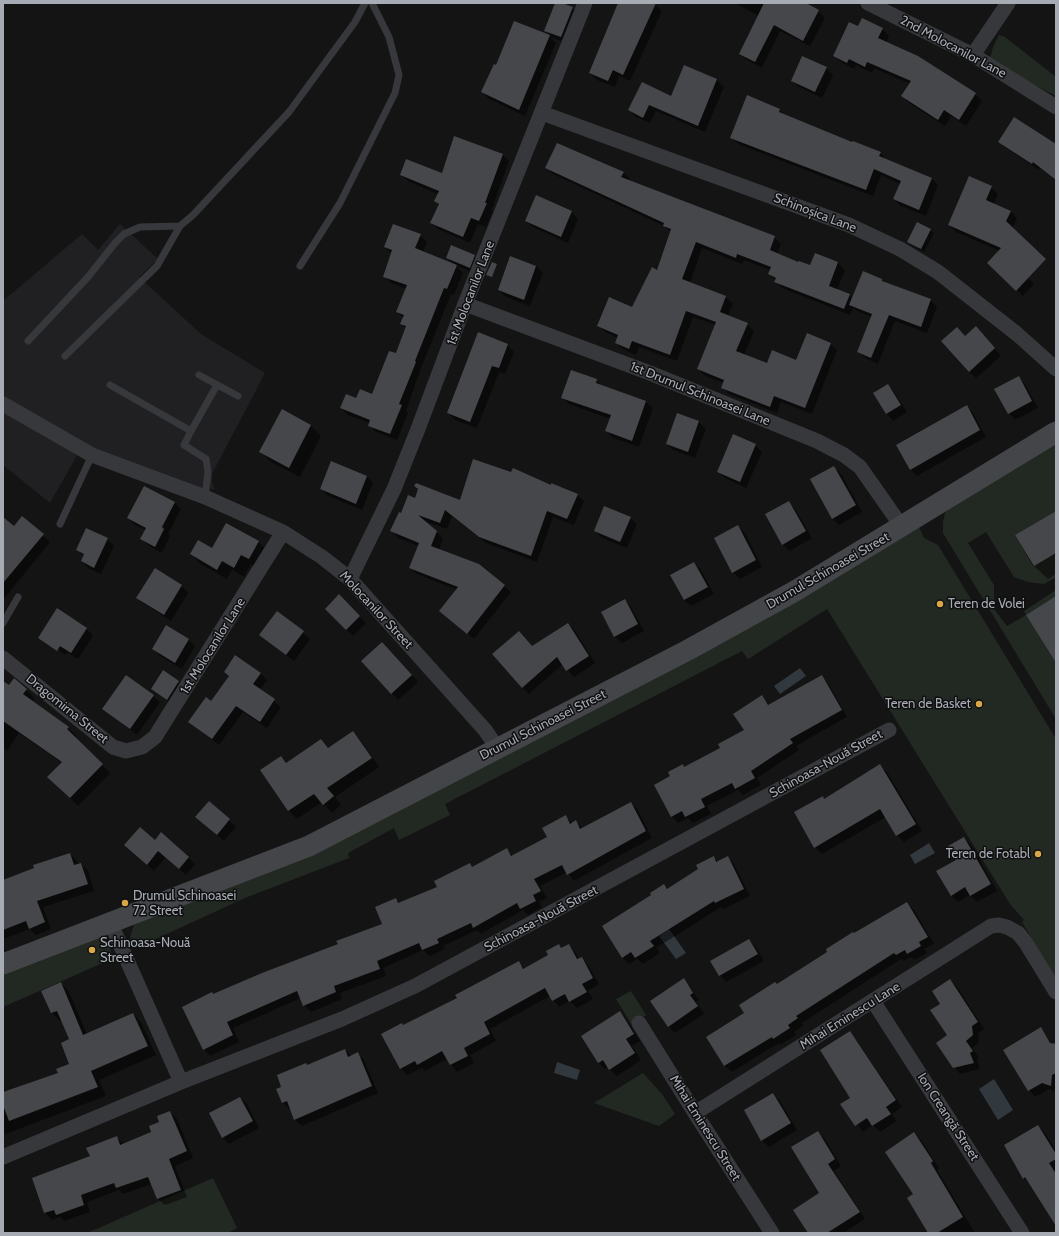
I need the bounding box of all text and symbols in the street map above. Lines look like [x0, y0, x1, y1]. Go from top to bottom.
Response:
street label: 2nd Molocanilor Lane [897, 12, 1009, 82]
street label: Schinoșica Lane [771, 190, 859, 236]
street label: 1st Molocanilor Lane [444, 239, 498, 347]
street label: 1st Drumul Schinoasei Lane [628, 359, 772, 429]
street label: Drumul Schinoasei Street [764, 529, 892, 613]
street label: Molocanilor Street [336, 568, 416, 652]
street label: 1st Molocanilor Lane [177, 595, 249, 697]
place label: Teren de Volei [948, 596, 1025, 612]
marker: Teren de Volei [935, 599, 945, 609]
street label: Dragomirna Street [23, 671, 111, 747]
street label: Drumul Schinoasei Street [477, 686, 609, 764]
place label: Teren de Basket [885, 696, 971, 712]
marker: Teren de Basket [974, 699, 984, 709]
street label: Schinoasa-Nouă Street [767, 726, 885, 802]
place label: Teren de Fotabl [946, 846, 1030, 862]
marker: Teren de Fotabl [1033, 849, 1043, 859]
street label: Schinoasa-Nouă Street [481, 882, 601, 956]
place label: Drumul Schinoasei 72 Street [133, 888, 236, 919]
marker: Drumul Schinoasei 72 Street [120, 898, 130, 908]
place label: Schinoasa-Nouă Street [100, 935, 190, 966]
marker: Schinoasa-Nouă Street [87, 945, 97, 955]
street label: Mihai Eminescu Lane [797, 979, 903, 1053]
street label: Ion Creangă Street [914, 1070, 982, 1164]
street label: Mihai Eminescu Street [666, 1072, 744, 1184]

